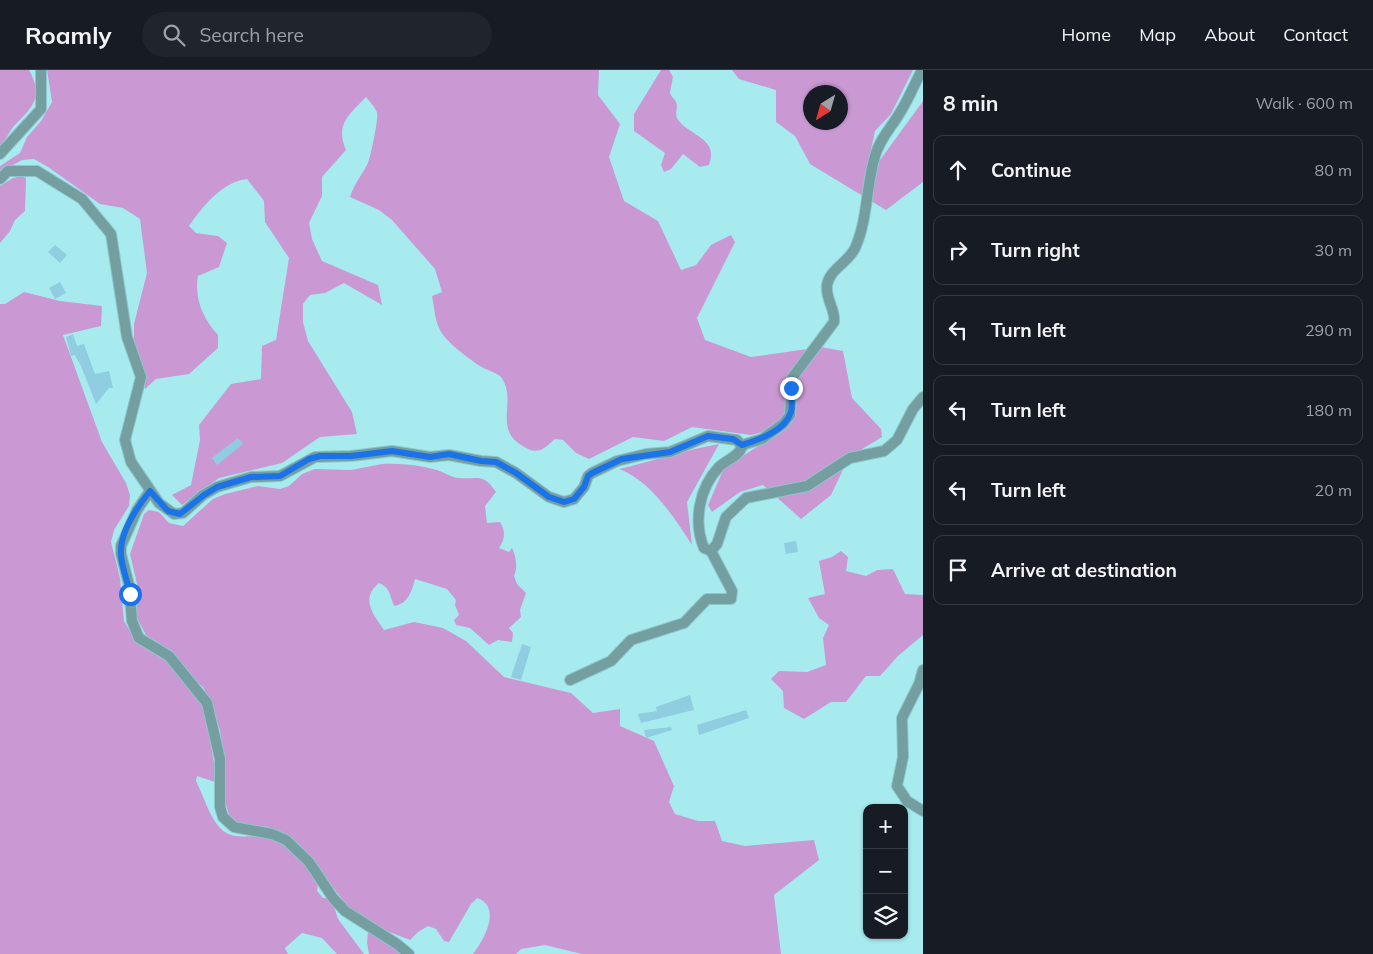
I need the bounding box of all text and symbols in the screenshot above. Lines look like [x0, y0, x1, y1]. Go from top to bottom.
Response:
search box [142, 12, 492, 57]
text: Roamly [25, 20, 112, 50]
icon: search [160, 21, 188, 49]
text: Search here [200, 23, 304, 47]
text: Home [1061, 23, 1111, 46]
text: Map [1139, 23, 1176, 46]
text: About [1204, 23, 1255, 46]
text: Contact [1283, 23, 1348, 46]
north arrow [803, 85, 848, 130]
text: 8 min [943, 90, 998, 116]
text: Walk · 600 m [1255, 93, 1353, 113]
icon: ahead [944, 156, 972, 184]
text: Continue [991, 158, 1071, 182]
text: 80 m [1315, 160, 1352, 180]
icon: right [944, 236, 972, 264]
text: Turn right [991, 238, 1080, 262]
text: 30 m [1315, 240, 1352, 260]
icon: left [944, 316, 972, 344]
text: Turn left [991, 318, 1066, 342]
text: 290 m [1305, 320, 1352, 340]
route end [780, 377, 803, 400]
icon: left [944, 396, 972, 424]
text: Turn left [991, 398, 1066, 422]
text: 180 m [1305, 400, 1352, 420]
icon: left [944, 476, 972, 504]
text: Turn left [991, 478, 1066, 502]
text: 20 m [1315, 480, 1352, 500]
icon: arrive [944, 556, 972, 584]
text: Arrive at destination [991, 558, 1177, 582]
route start [119, 583, 142, 606]
map controls [863, 804, 908, 939]
button: + [863, 804, 908, 849]
button: − [863, 849, 908, 894]
button: layers [863, 894, 908, 939]

